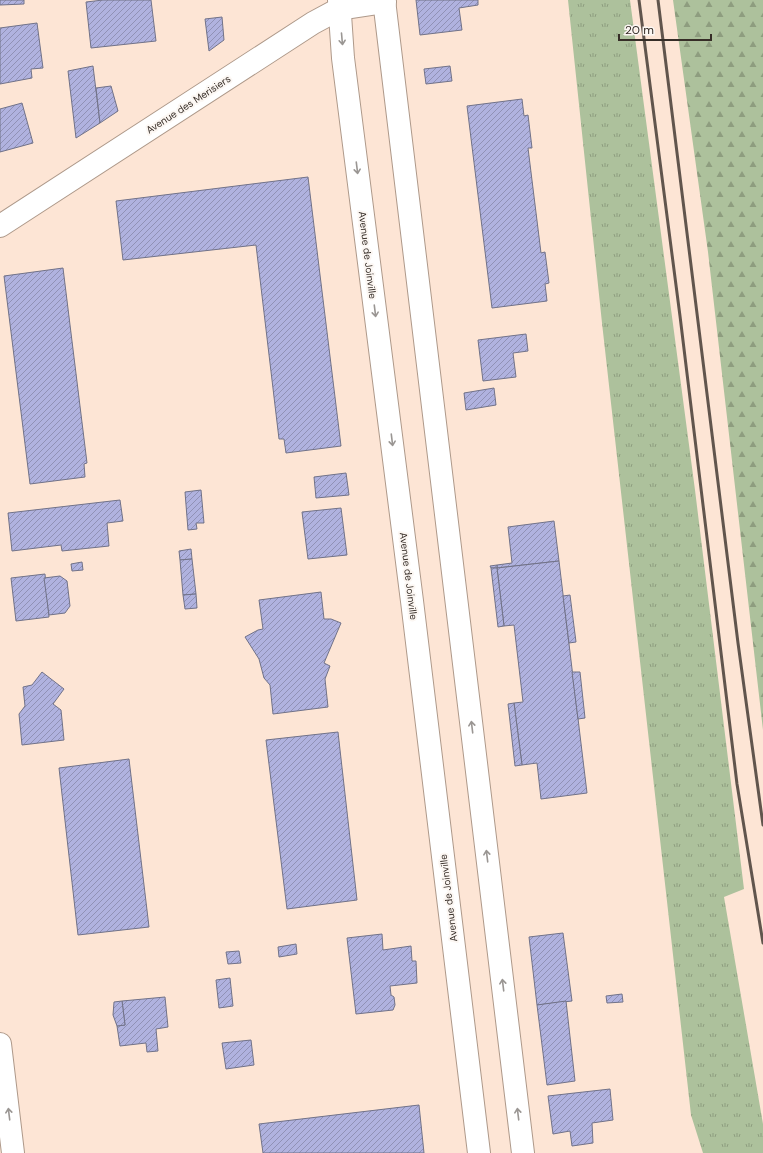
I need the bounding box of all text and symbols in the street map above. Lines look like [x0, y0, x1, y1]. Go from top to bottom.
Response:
scale bar [619, 16, 711, 42]
text: 20 m [625, 22, 654, 38]
one-way arrow [338, 32, 345, 45]
street label: Avenue des Merisiers [144, 72, 233, 137]
one-way arrow [353, 161, 361, 174]
street label: Avenue de Joinville [356, 211, 379, 300]
one-way arrow [371, 304, 379, 317]
one-way arrow [388, 433, 396, 446]
street label: Avenue de Joinville [397, 532, 420, 621]
one-way arrow [468, 721, 476, 734]
one-way arrow [484, 850, 491, 863]
street label: Avenue de Joinville [437, 853, 460, 942]
one-way arrow [499, 979, 507, 992]
one-way arrow [5, 1108, 12, 1121]
one-way arrow [514, 1108, 522, 1121]

